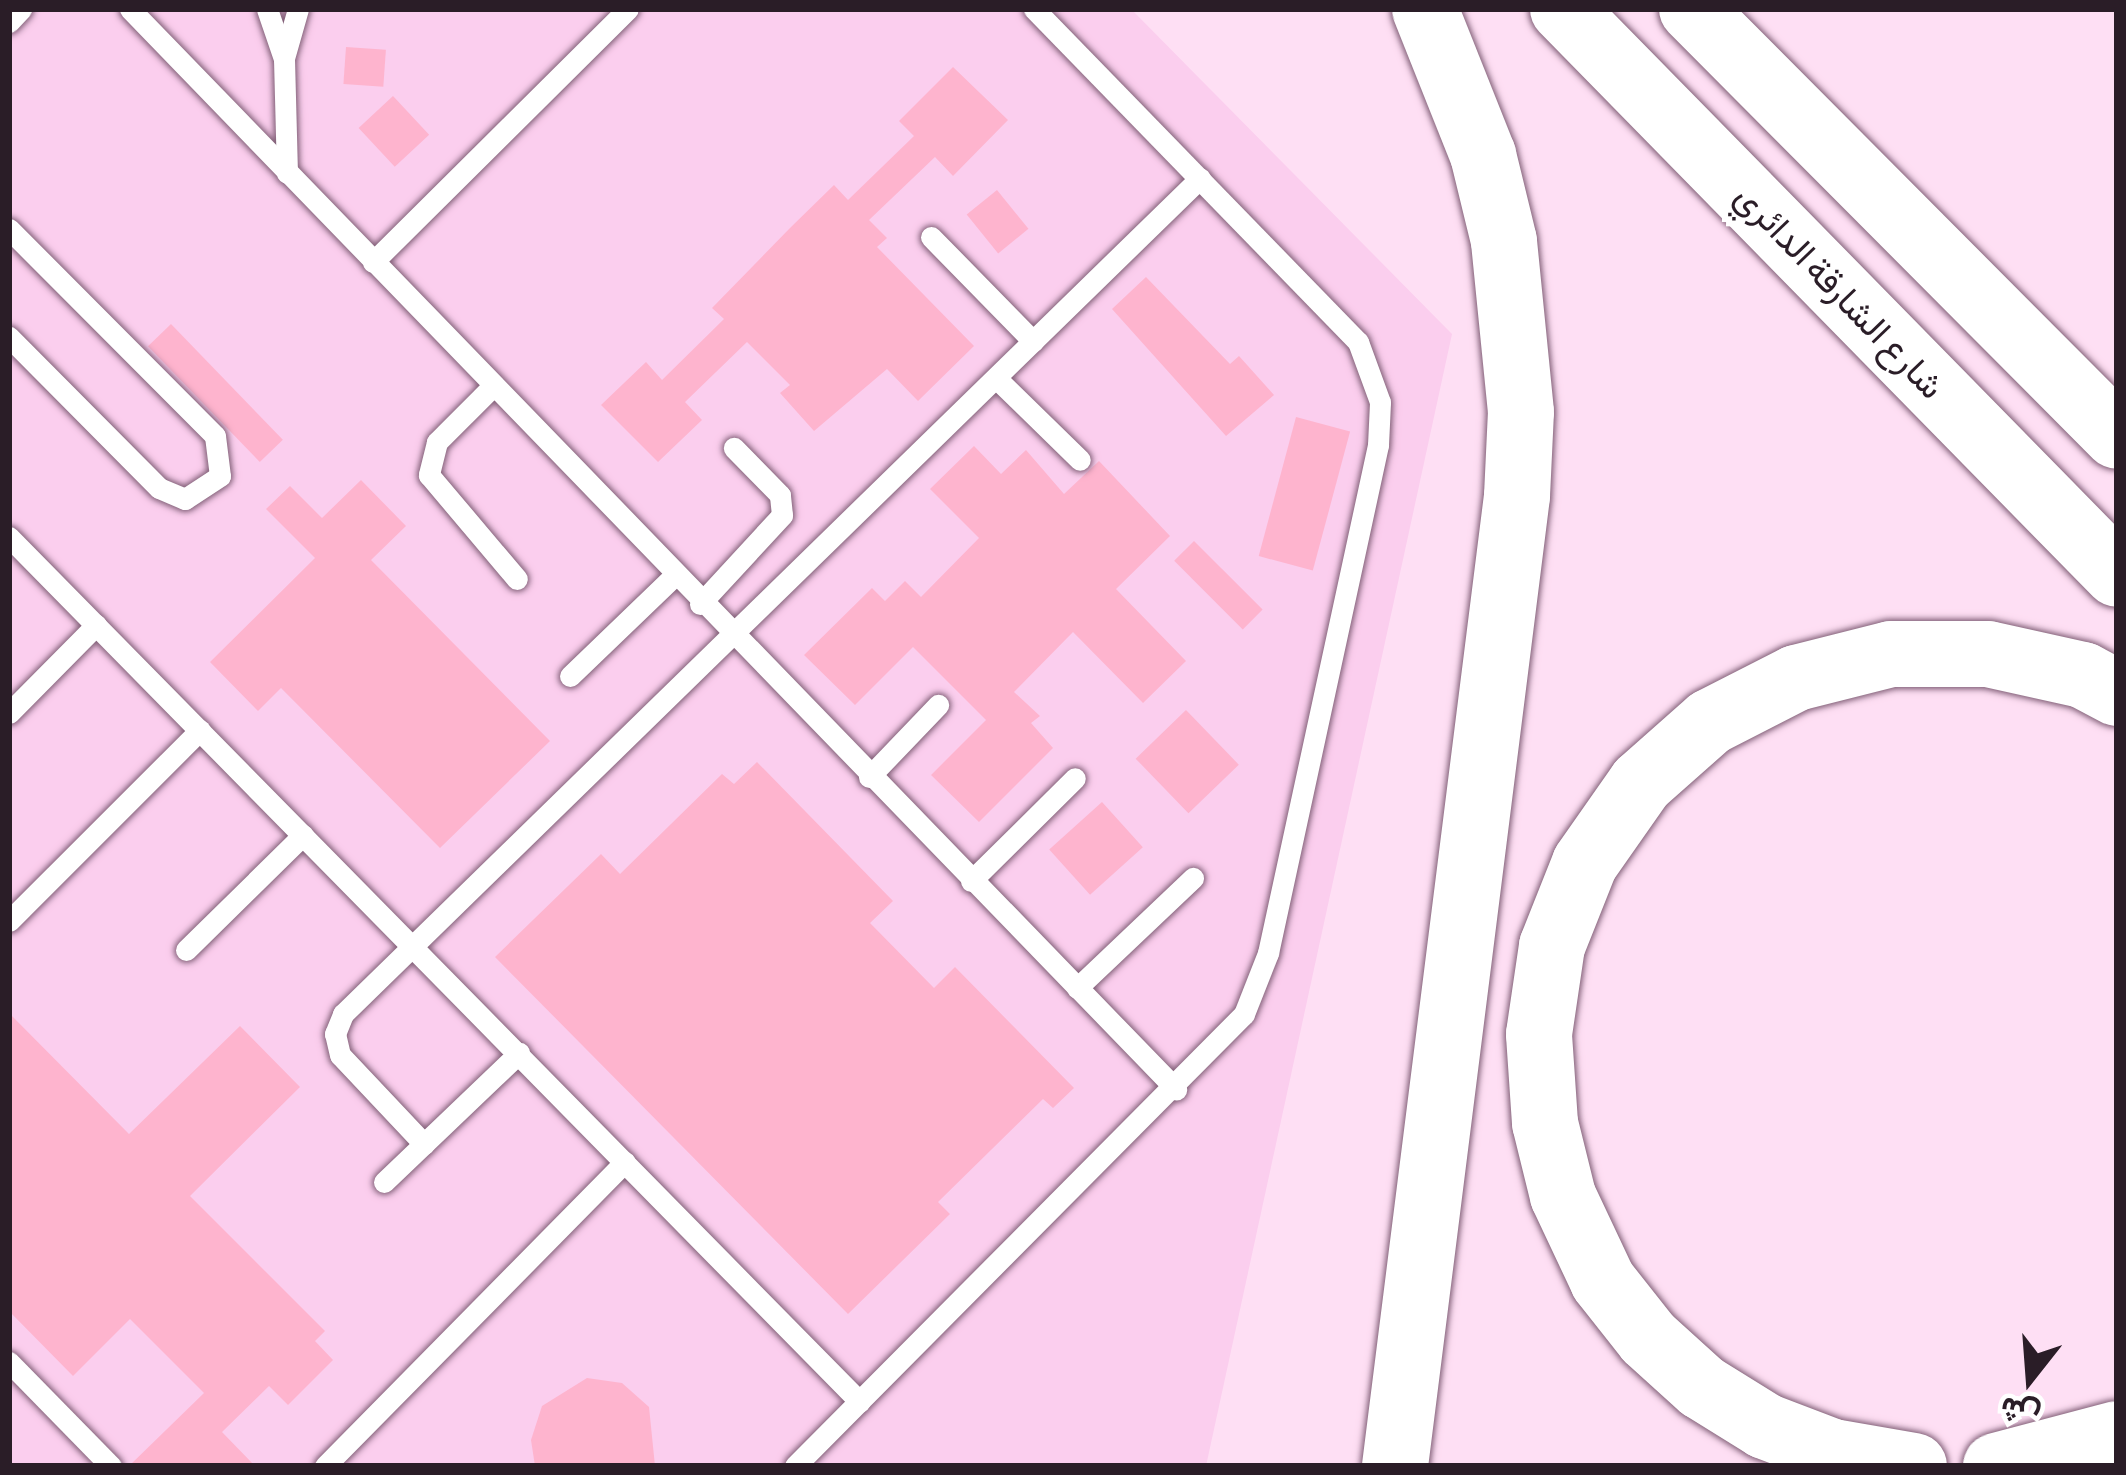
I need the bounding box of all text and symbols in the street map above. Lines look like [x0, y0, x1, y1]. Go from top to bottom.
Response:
street label: شارع الشارقة الدائري [1726, 174, 1954, 408]
north arrow [1970, 1319, 2090, 1439]
text: ش [1995, 1389, 2044, 1437]

